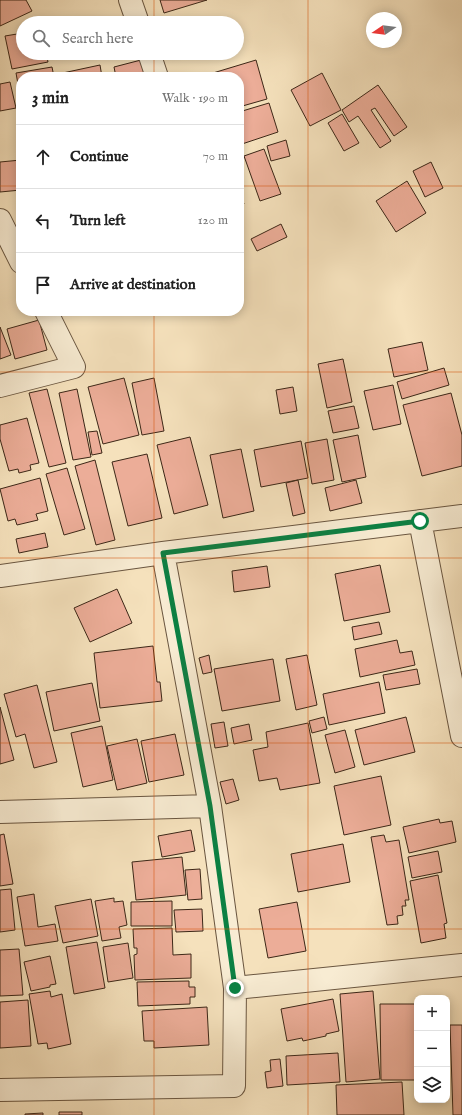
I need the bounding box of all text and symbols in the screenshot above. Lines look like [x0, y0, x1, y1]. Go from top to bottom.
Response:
north arrow [366, 12, 402, 48]
search box [16, 16, 244, 60]
icon: search [30, 27, 52, 49]
text: Search here [62, 29, 133, 48]
text: 3 min [32, 88, 69, 109]
text: Walk · 190 m [162, 90, 228, 107]
icon: ahead [32, 146, 54, 168]
text: Continue [70, 147, 128, 166]
text: 70 m [203, 148, 228, 165]
icon: left [32, 210, 54, 232]
text: Turn left [70, 211, 126, 230]
text: 120 m [198, 212, 228, 229]
icon: arrive [32, 274, 54, 296]
text: Arrive at destination [70, 275, 196, 294]
route start [411, 512, 429, 530]
route end [226, 979, 244, 997]
map controls [414, 995, 450, 1103]
button: + [414, 995, 450, 1031]
button: − [414, 1031, 450, 1067]
button: layers [414, 1067, 450, 1103]

